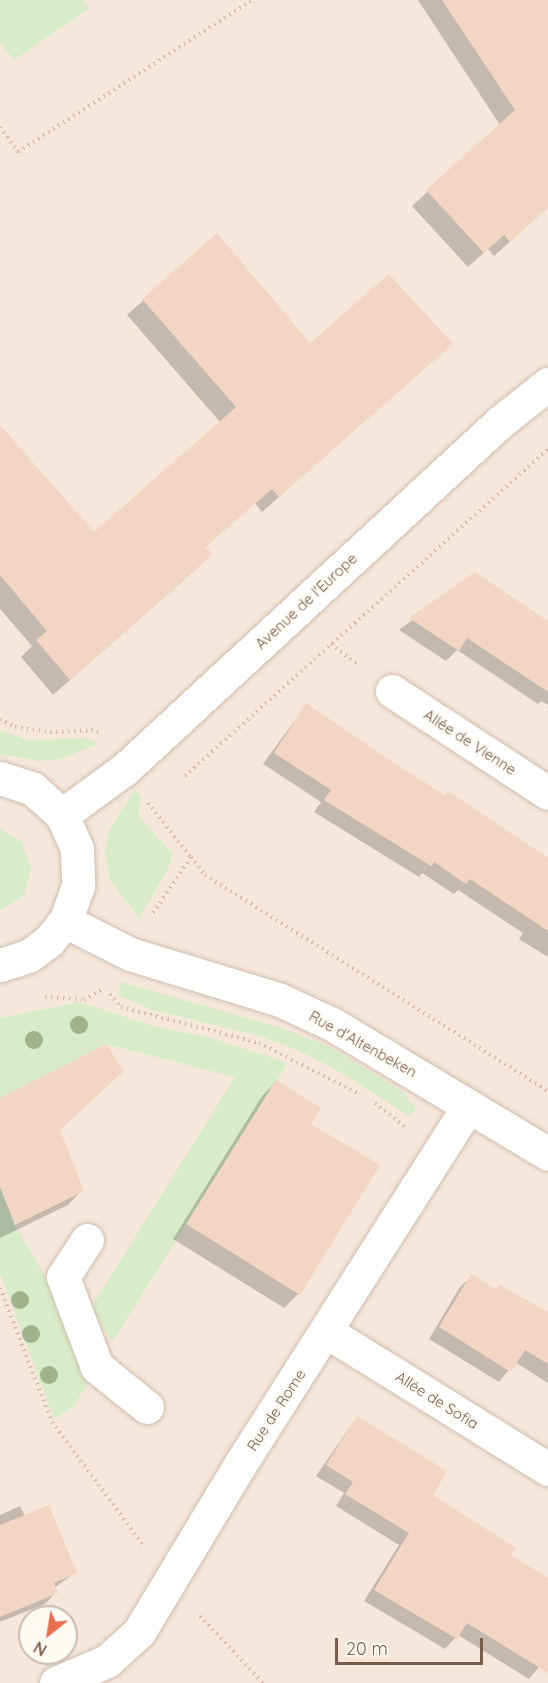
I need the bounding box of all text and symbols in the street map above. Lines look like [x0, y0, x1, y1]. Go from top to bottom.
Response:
street label: Avenue de l'Europe [251, 549, 361, 653]
street label: Allée de Vienne [420, 705, 520, 779]
street label: Rue d'Altenbeken [306, 1007, 420, 1081]
street label: Rue de Rome [243, 1366, 309, 1454]
street label: Allée de Sofia [392, 1367, 482, 1433]
north arrow [18, 1605, 78, 1665]
scale bar [338, 1626, 486, 1664]
text: N [30, 1637, 50, 1660]
text: 20 m [346, 1637, 388, 1660]

